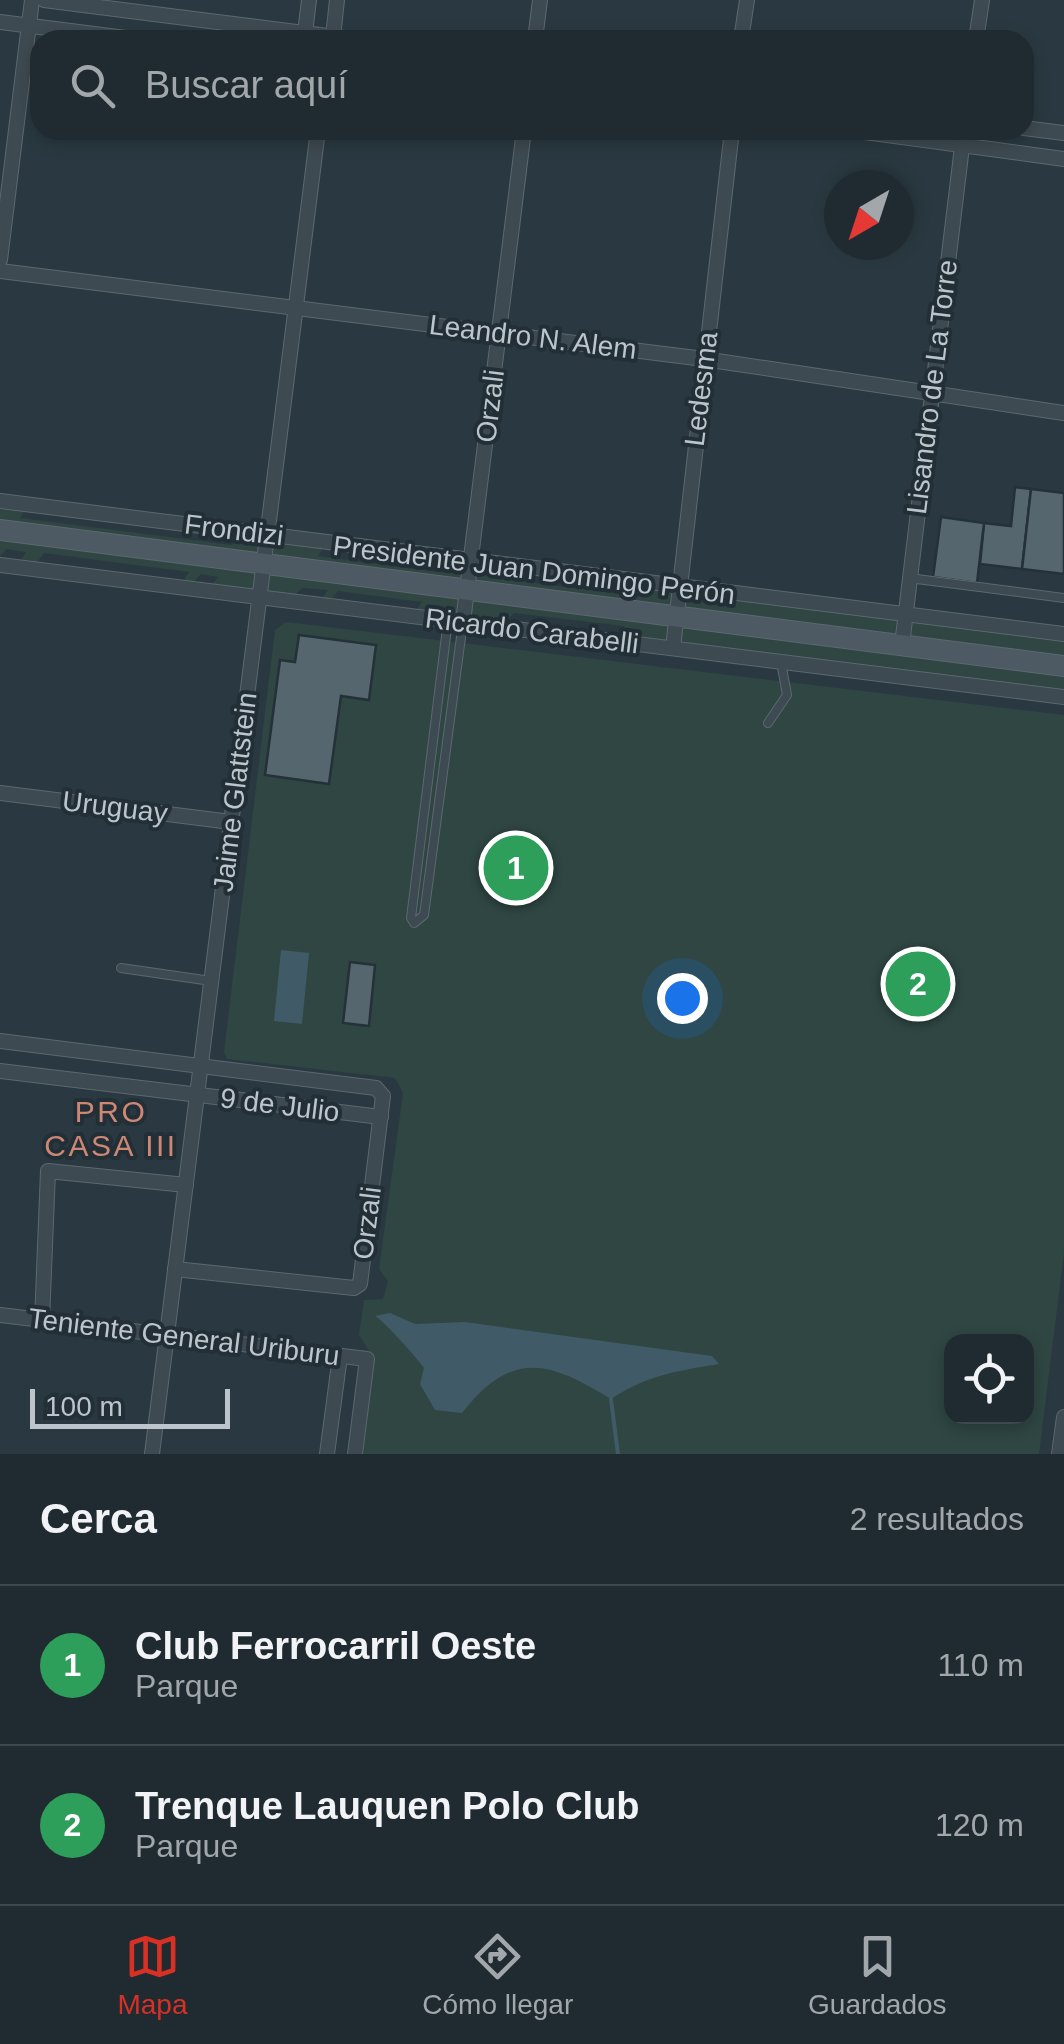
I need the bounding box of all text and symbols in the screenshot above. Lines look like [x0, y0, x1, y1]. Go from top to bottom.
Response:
search box [30, 30, 1034, 140]
icon: search [65, 58, 120, 113]
text: Buscar aquí [145, 64, 348, 106]
north arrow [824, 170, 914, 260]
street label: Lisandro de La Torre [901, 258, 963, 516]
street label: Leandro N. Alem [428, 309, 638, 365]
street label: Ledesma [679, 330, 723, 448]
street label: Orzali [470, 368, 510, 444]
street label: Frondizi [183, 509, 285, 551]
street label: Presidente Juan Domingo Perón [331, 530, 737, 610]
street label: Ricardo Carabelli [424, 603, 640, 659]
street label: Jaime Glattstein [207, 690, 263, 894]
street label: Uruguay [61, 785, 169, 829]
pin: 1 [484, 830, 548, 906]
pin: 2 [886, 946, 950, 1022]
your location [657, 973, 708, 1024]
street label: 9 de Julio [219, 1082, 341, 1128]
district label: PRO CASA III [44, 1095, 178, 1162]
street label: Orzali [347, 1185, 387, 1261]
street label: Teniente General Uriburu [27, 1303, 341, 1371]
map controls [944, 1334, 1034, 1424]
button: locate [944, 1334, 1034, 1424]
scale bar [30, 1384, 230, 1428]
text: 100 m [45, 1391, 123, 1422]
text: Cerca [40, 1495, 157, 1542]
text: 2 resultados [850, 1501, 1024, 1537]
text: Club Ferrocarril Oeste [135, 1625, 536, 1667]
text: 1 [64, 1647, 81, 1683]
text: 110 m [937, 1647, 1024, 1683]
text: Parque [135, 1668, 238, 1704]
text: Trenque Lauquen Polo Club [135, 1785, 640, 1827]
text: 2 [64, 1807, 81, 1843]
text: 120 m [935, 1807, 1024, 1843]
text: Parque [135, 1828, 238, 1864]
tab: Mapa [117, 1929, 187, 2021]
tab: Cómo llegar [422, 1929, 573, 2021]
tab: Guardados [808, 1929, 947, 2021]

